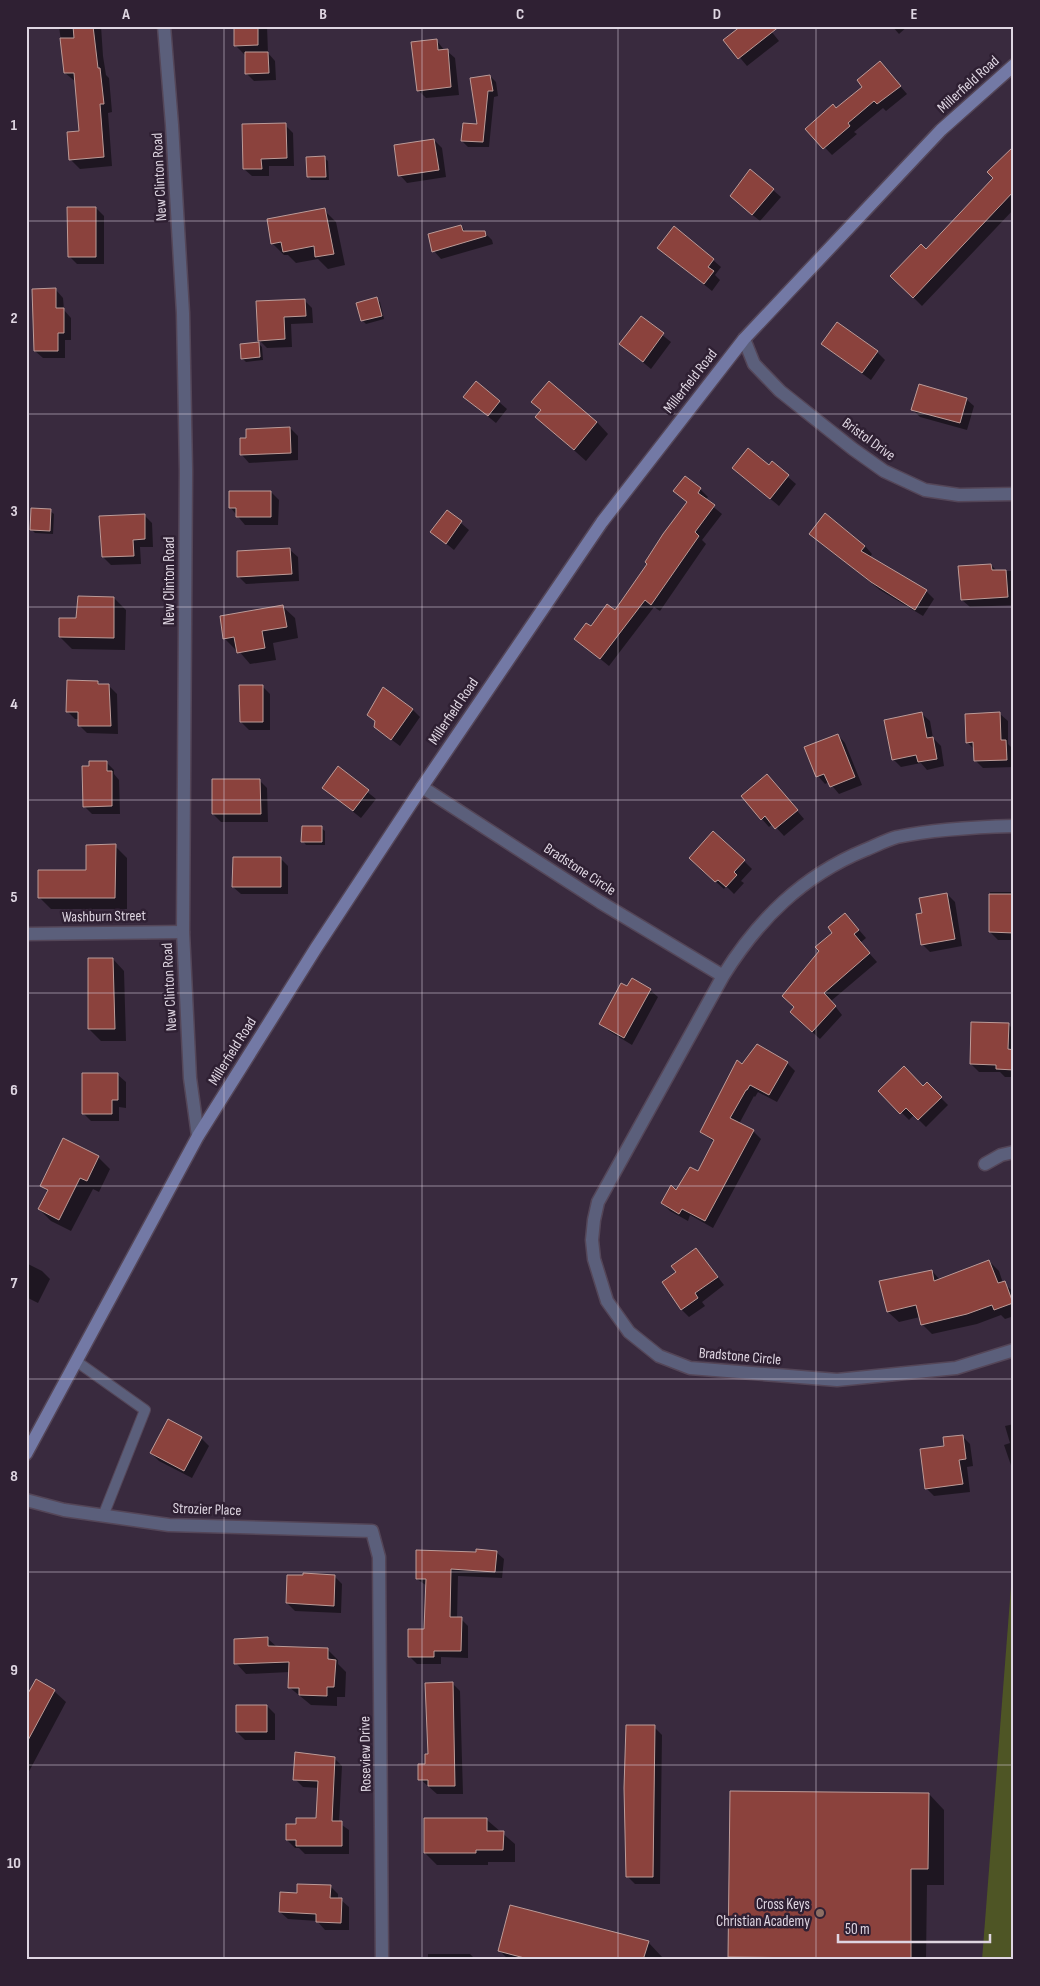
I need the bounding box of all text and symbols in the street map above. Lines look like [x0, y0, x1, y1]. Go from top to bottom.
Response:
text: A [121, 5, 130, 24]
text: B [319, 5, 327, 24]
text: C [516, 5, 524, 24]
text: D [713, 5, 721, 24]
text: E [911, 5, 918, 24]
street label: Millerfield Road [933, 52, 1003, 117]
text: 1 [11, 116, 18, 135]
street label: New Clinton Road [148, 132, 171, 222]
text: 2 [10, 309, 18, 328]
street label: Millerfield Road [659, 345, 722, 417]
street label: Bristol Drive [838, 414, 899, 465]
text: 3 [10, 502, 18, 521]
street label: New Clinton Road [160, 537, 179, 625]
street label: Millerfield Road [424, 674, 483, 748]
text: 4 [10, 695, 18, 714]
street label: Bradstone Circle [540, 839, 620, 900]
text: 5 [10, 888, 18, 907]
street label: Washburn Street [62, 906, 147, 927]
street label: New Clinton Road [158, 942, 181, 1032]
street label: Millerfield Road [204, 1014, 261, 1089]
text: 6 [10, 1081, 18, 1100]
text: 7 [11, 1274, 18, 1293]
street label: Bradstone Circle [698, 1343, 782, 1370]
text: 8 [10, 1467, 18, 1486]
street label: Strozier Place [172, 1499, 242, 1520]
text: 9 [10, 1661, 18, 1680]
street label: Roseview Drive [355, 1716, 376, 1792]
text: 10 [7, 1854, 21, 1873]
place label: Cross Keys Christian Academy [716, 1895, 810, 1931]
marker: Cross Keys Christian Academy [814, 1907, 826, 1919]
scale bar [838, 1911, 990, 1943]
text: 50 m [845, 1920, 870, 1939]

